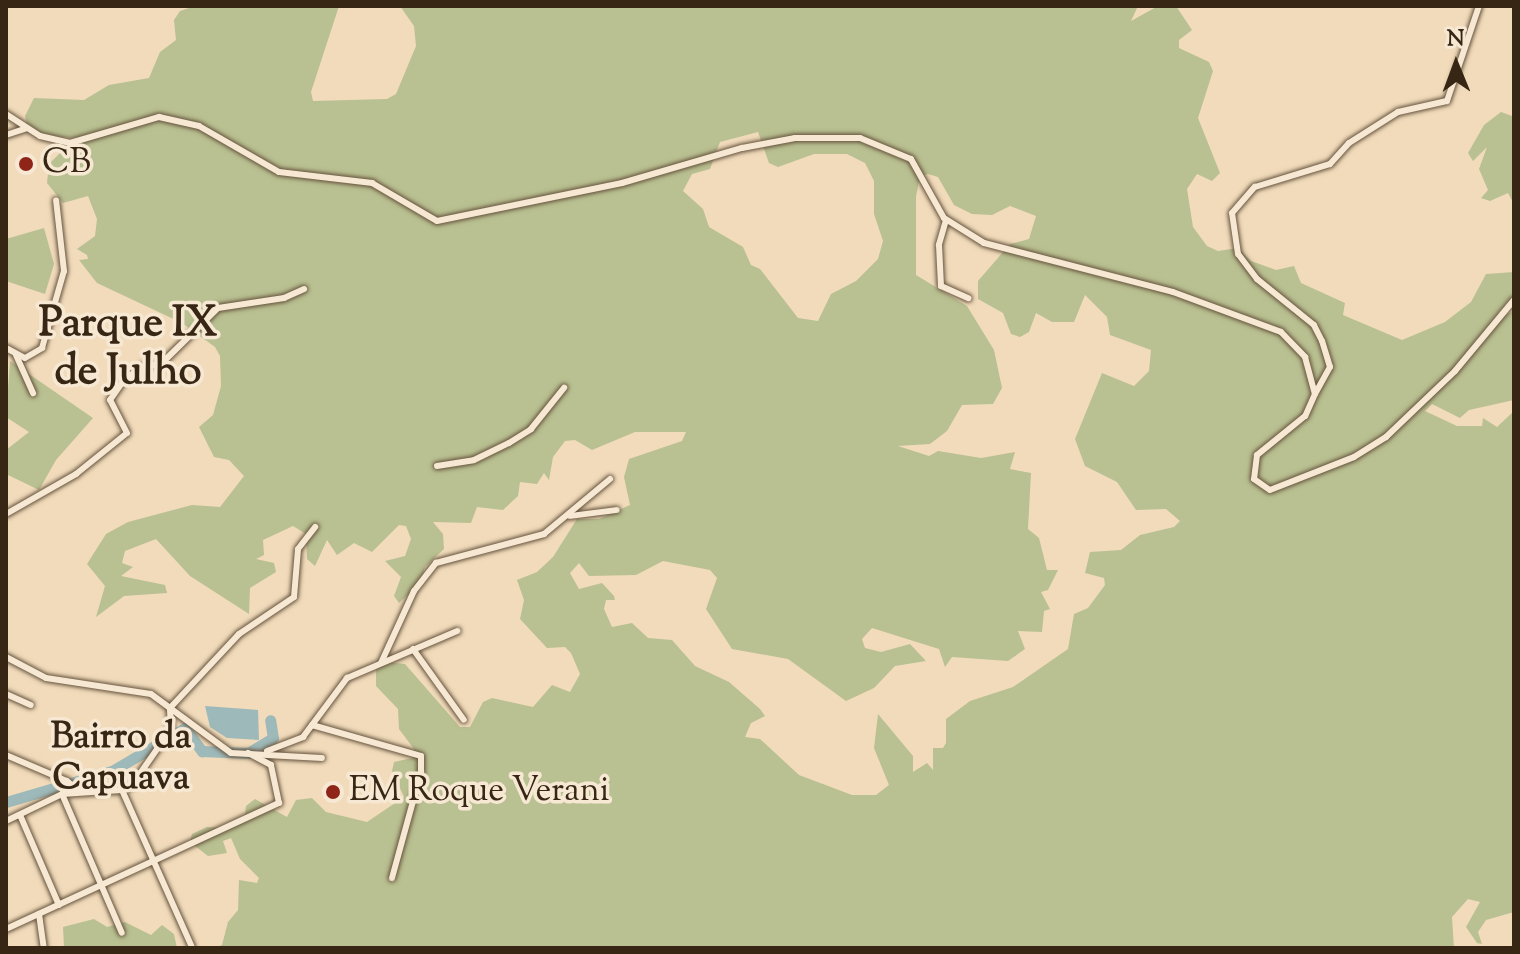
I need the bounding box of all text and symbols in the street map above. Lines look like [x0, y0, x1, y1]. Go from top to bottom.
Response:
north arrow [1416, 24, 1496, 104]
text: N [1447, 24, 1465, 56]
place label: CB [42, 144, 91, 184]
marker: CB [17, 155, 35, 173]
district label: Parque IX de Julho [39, 300, 217, 398]
district label: Bairro da Capuava [51, 716, 191, 801]
place label: EM Roque Verani [349, 772, 610, 812]
marker: EM Roque Verani [324, 783, 342, 801]

